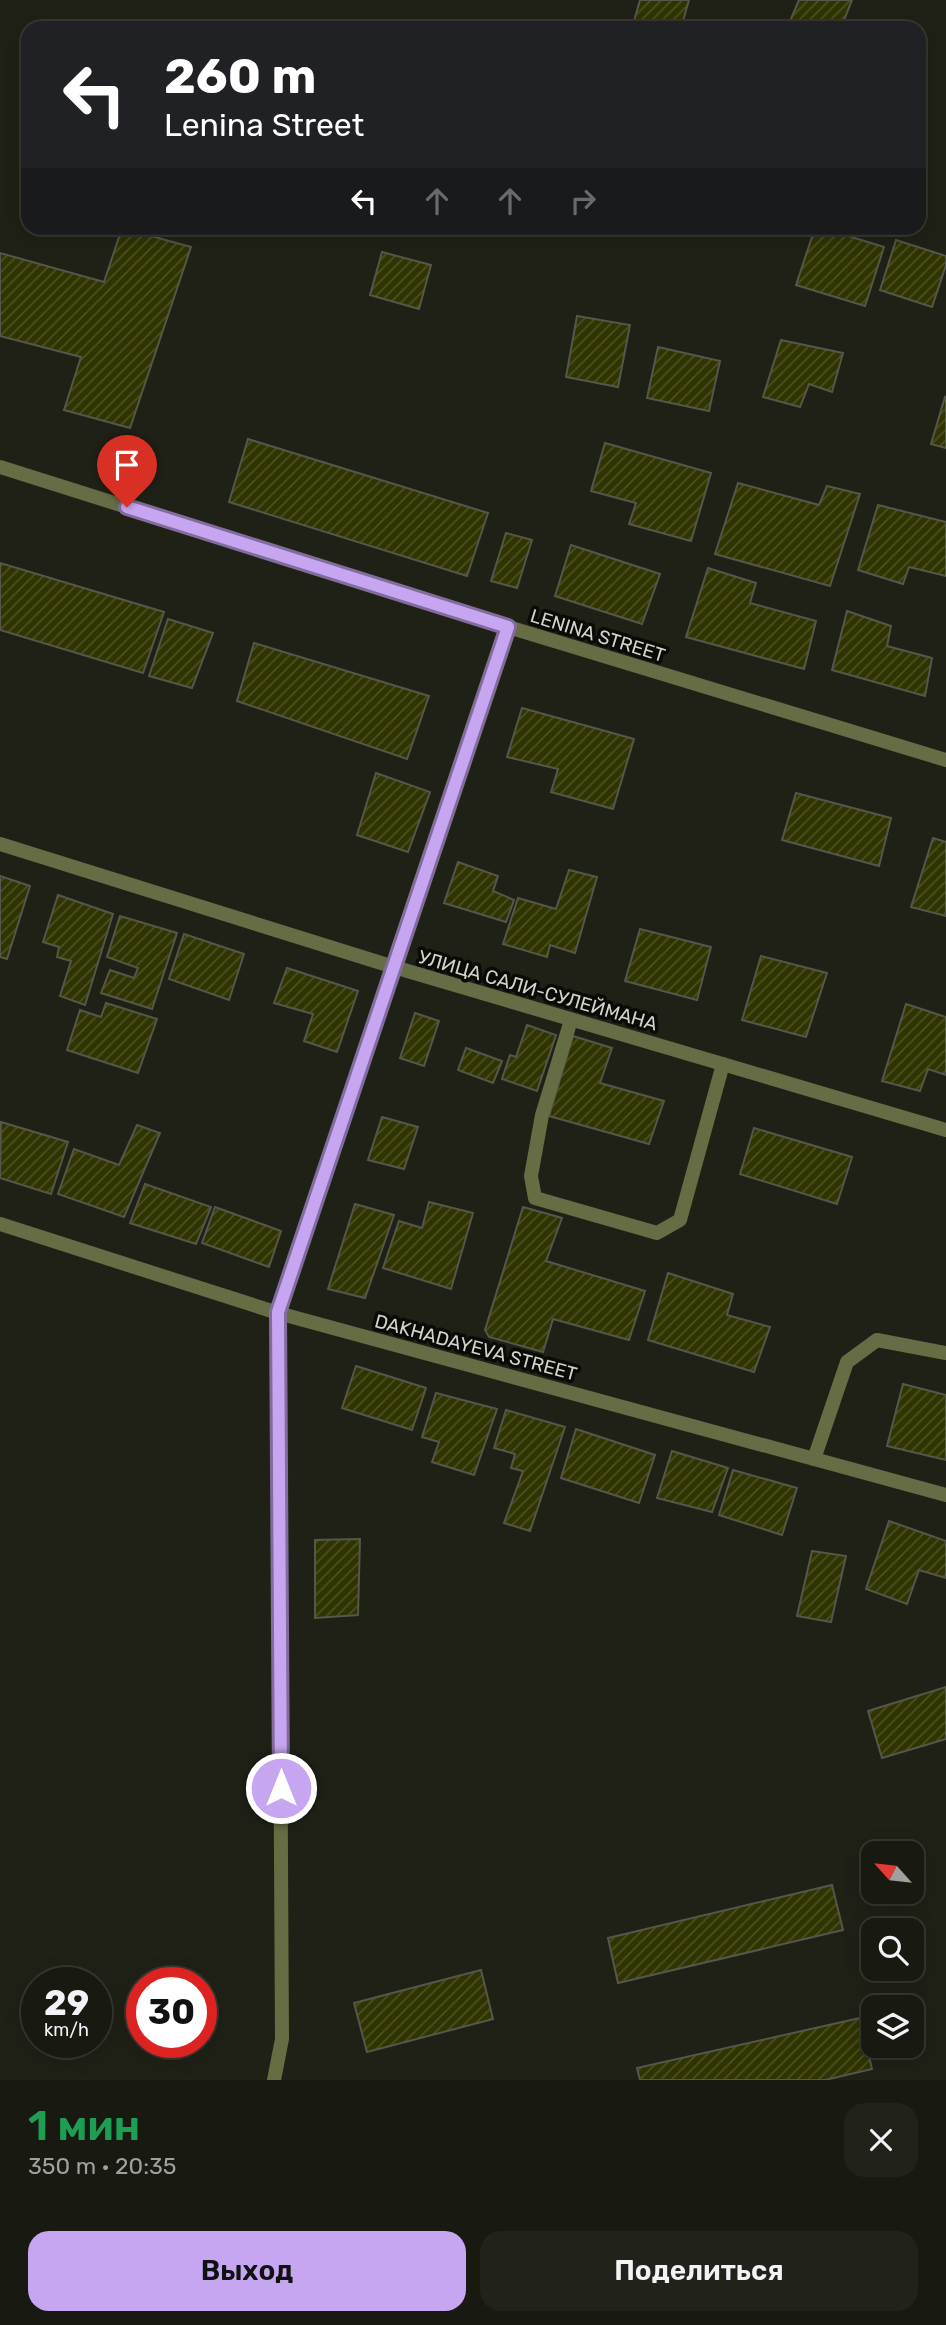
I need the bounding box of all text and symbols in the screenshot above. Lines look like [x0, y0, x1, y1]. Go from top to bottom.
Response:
text: 260 m [164, 47, 316, 105]
icon: left [49, 49, 140, 140]
text: Lenina Street [164, 106, 364, 144]
icon: left [345, 182, 383, 220]
icon: ahead [418, 182, 456, 220]
icon: ahead [491, 182, 529, 220]
icon: right [564, 182, 602, 220]
pin [97, 435, 157, 507]
icon: arrive [108, 446, 146, 484]
street label: LENINA STREET [528, 604, 668, 667]
street label: УЛИЦА САЛИ-СУЛЕЙМАНА [416, 945, 660, 1036]
street label: DAKHADAYEVA STREET [372, 1309, 580, 1386]
position arrow [244, 1751, 318, 1825]
north arrow [861, 1841, 924, 1904]
map controls [861, 1841, 924, 2058]
button: search [861, 1918, 924, 1981]
speed limit sign: 30 [126, 1967, 217, 2058]
text: 29 [44, 1982, 89, 2024]
button: layers [861, 1995, 924, 2058]
text: km/h [44, 2019, 89, 2041]
text: 1 мин [28, 2101, 140, 2151]
button: close [844, 2103, 918, 2177]
text: 350 m · 20:35 [28, 2152, 177, 2180]
button: Выход [28, 2231, 466, 2311]
button: Поделиться [480, 2231, 918, 2311]

